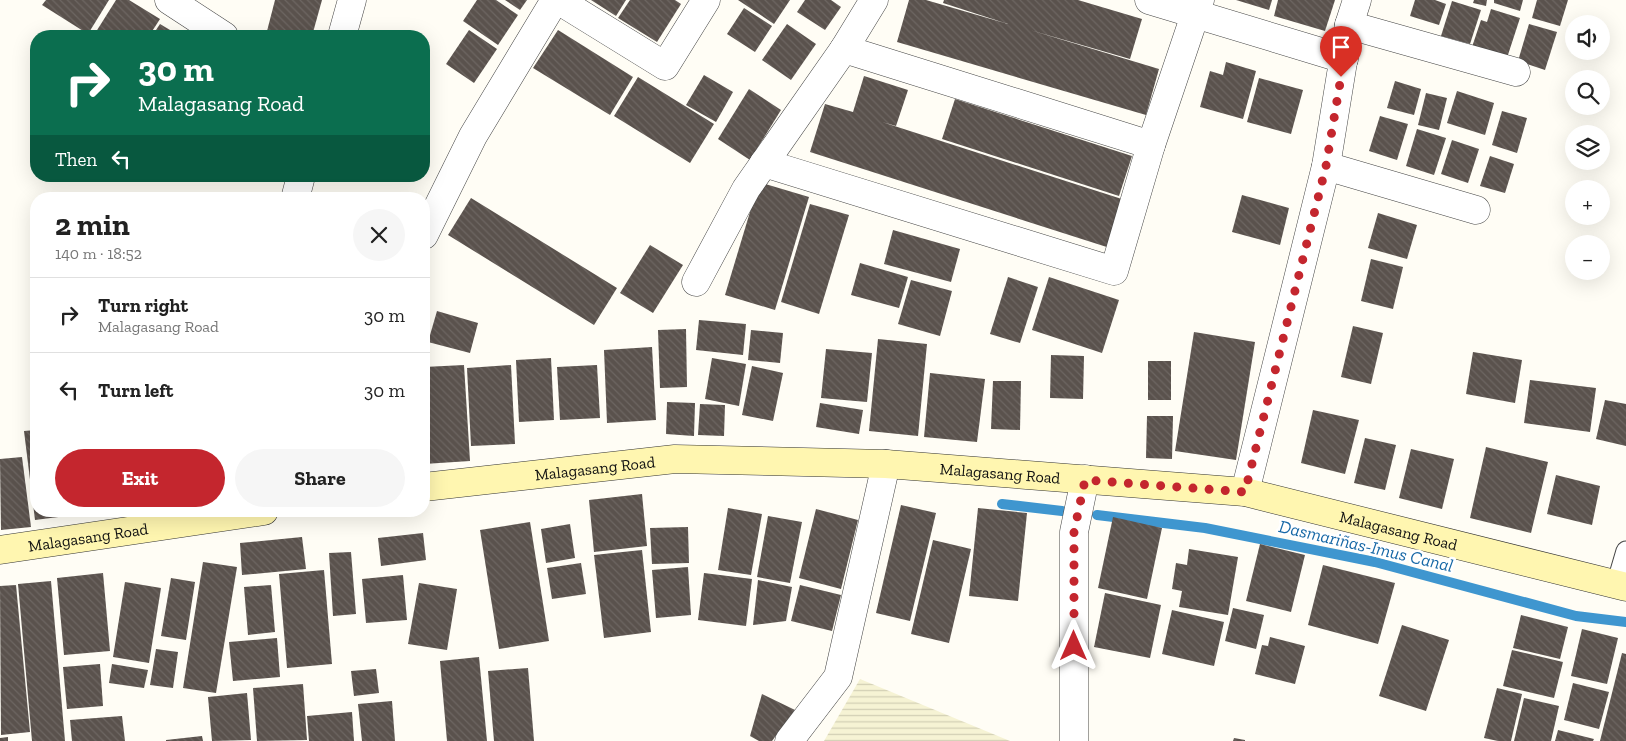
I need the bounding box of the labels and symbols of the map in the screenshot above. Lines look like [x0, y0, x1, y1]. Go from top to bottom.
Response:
pin [1320, 26, 1362, 77]
street label: Malagasang Road [534, 452, 656, 485]
street label: Malagasang Road [939, 459, 1061, 488]
street label: Malagasang Road [1337, 507, 1460, 555]
water label: Dasmariñas-Imus Canal [1277, 515, 1455, 577]
street label: Malagasang Road [27, 519, 150, 556]
position arrow [1047, 619, 1099, 671]

